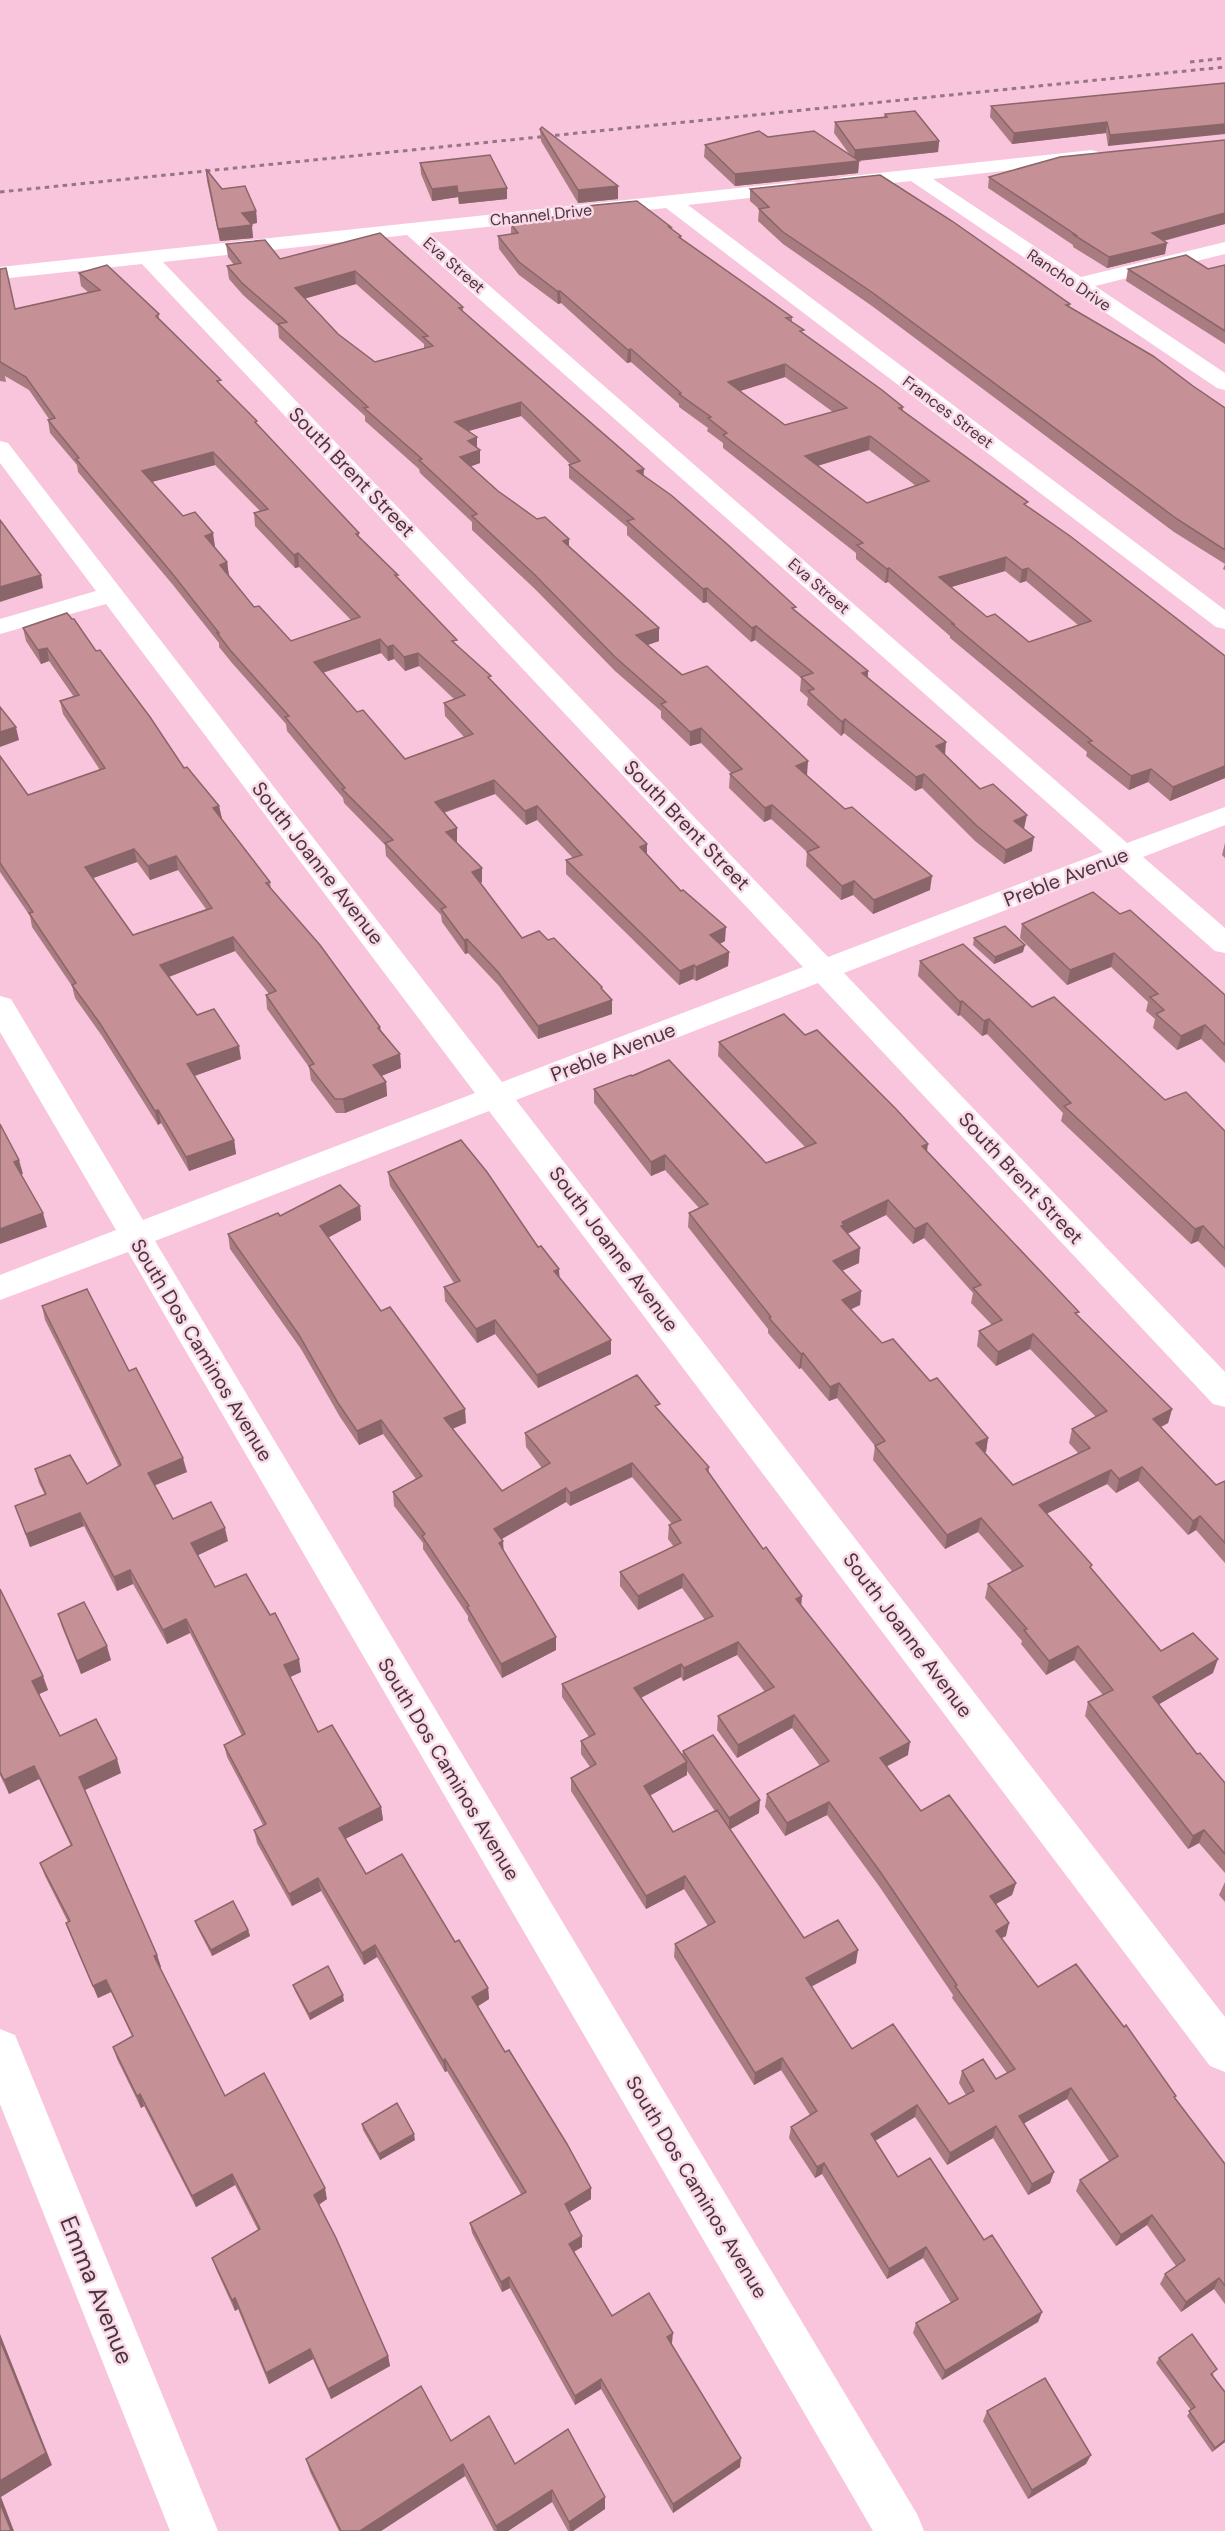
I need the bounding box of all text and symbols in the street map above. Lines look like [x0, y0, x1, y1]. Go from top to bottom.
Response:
street label: Channel Drive [489, 199, 593, 231]
street label: Eva Street [419, 232, 489, 298]
street label: Rancho Drive [1023, 244, 1115, 316]
street label: Frances Street [898, 371, 998, 453]
street label: South Brent Street [283, 401, 421, 543]
street label: Eva Street [784, 553, 854, 619]
street label: South Brent Street [618, 754, 756, 896]
street label: South Joanne Avenue [246, 776, 390, 950]
street label: Preble Avenue [1000, 841, 1132, 913]
street label: Preble Avenue [547, 1016, 679, 1088]
street label: South Brent Street [953, 1106, 1089, 1250]
street label: South Joanne Avenue [543, 1161, 685, 1337]
street label: South Dos Caminos Avenue [125, 1234, 279, 1466]
street label: South Joanne Avenue [837, 1547, 979, 1723]
street label: South Dos Caminos Avenue [372, 1653, 526, 1885]
street label: South Dos Caminos Avenue [620, 2071, 774, 2303]
street label: Emma Avenue [53, 2211, 141, 2369]

